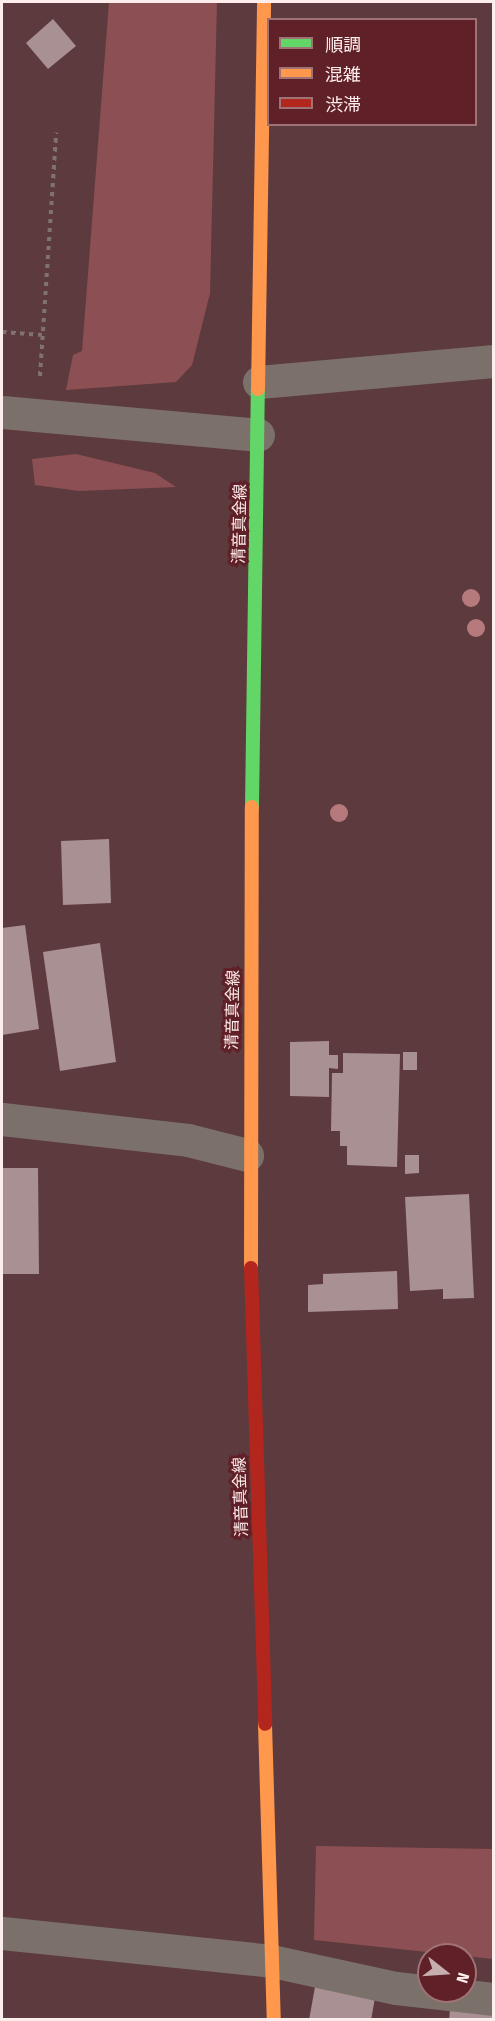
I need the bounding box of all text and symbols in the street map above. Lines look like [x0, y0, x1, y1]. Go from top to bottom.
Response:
legend [267, 18, 477, 126]
text: 順調 [325, 34, 361, 56]
text: 混雑 [325, 64, 361, 86]
text: 渋滞 [325, 94, 361, 116]
street label: 清音真金線 [230, 484, 250, 564]
street label: 清音真金線 [223, 970, 243, 1050]
street label: 清音真金線 [230, 1457, 252, 1537]
north arrow [417, 1943, 477, 2003]
text: N [452, 1970, 473, 1985]

